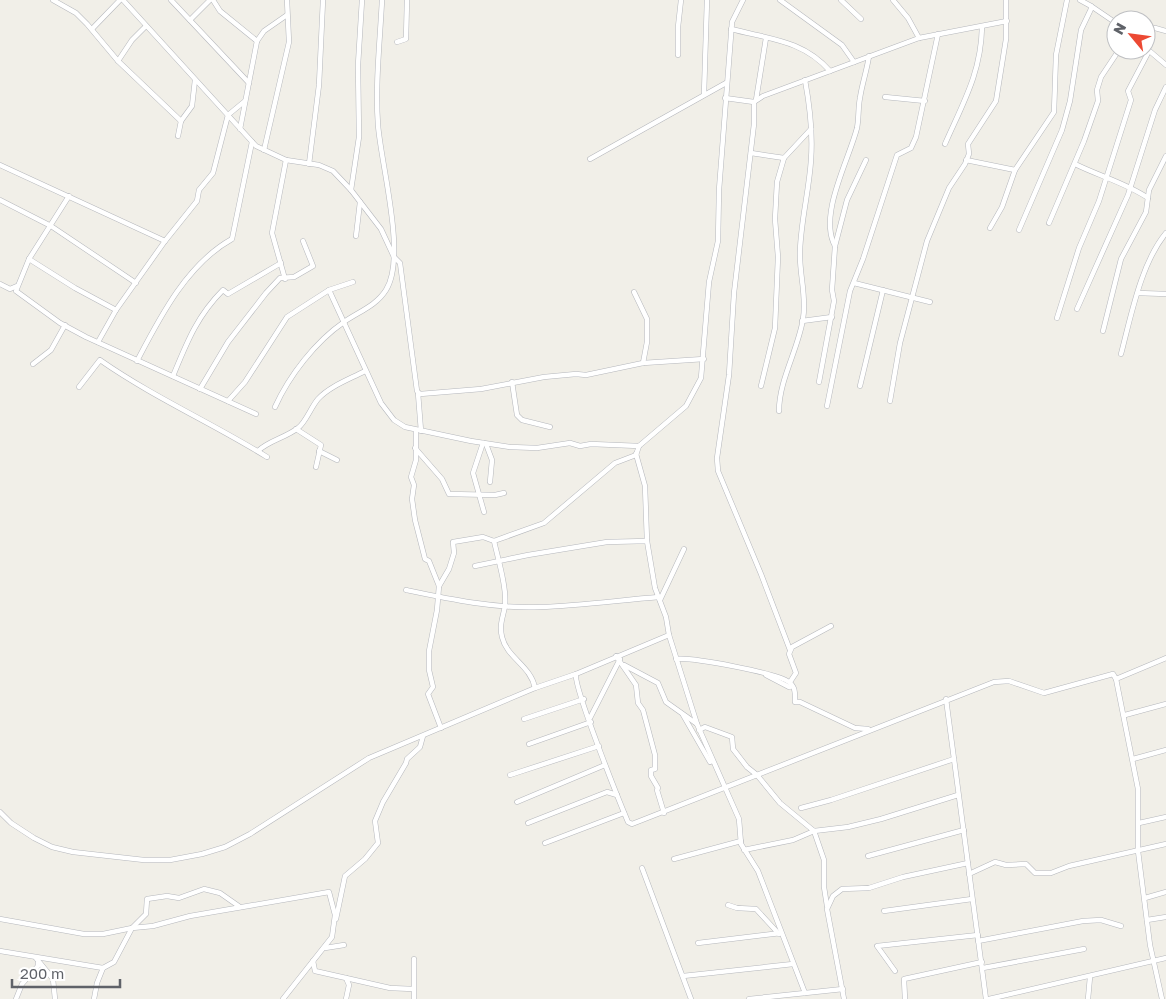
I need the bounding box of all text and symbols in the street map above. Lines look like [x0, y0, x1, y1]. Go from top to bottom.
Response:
north arrow [1106, 10, 1156, 60]
text: N [1109, 20, 1129, 37]
scale bar [12, 956, 120, 988]
text: 200 m [20, 964, 64, 982]

